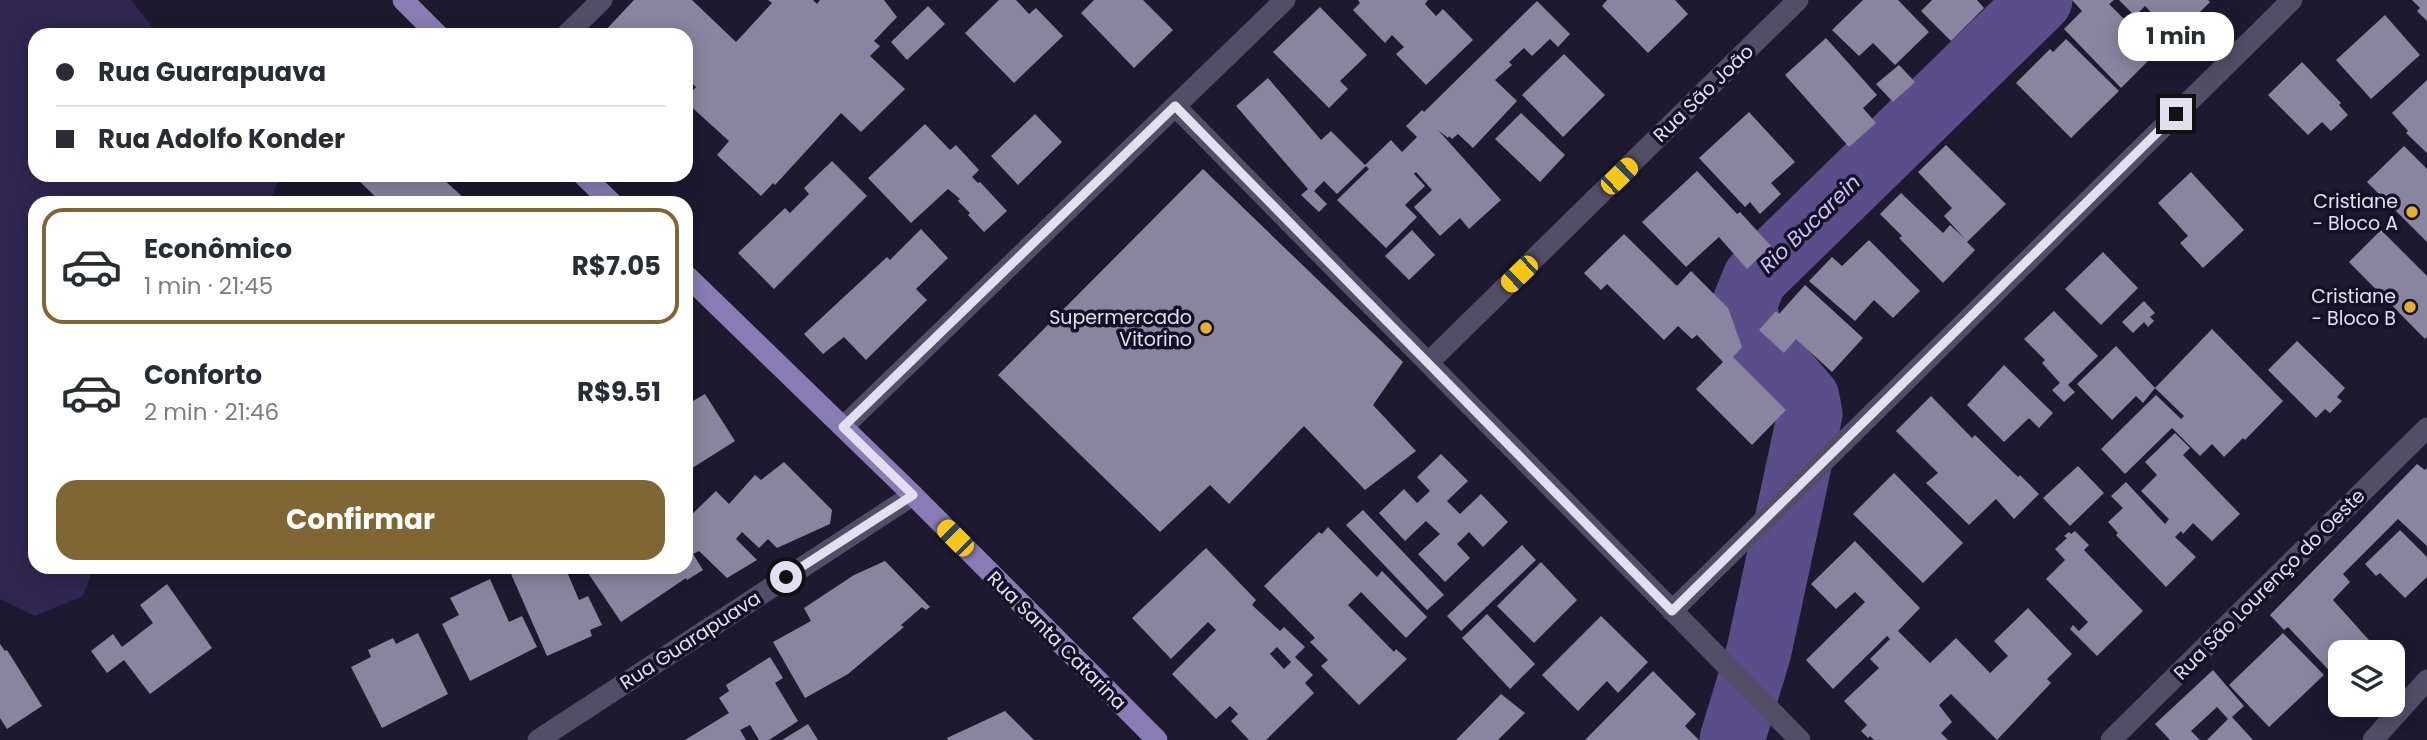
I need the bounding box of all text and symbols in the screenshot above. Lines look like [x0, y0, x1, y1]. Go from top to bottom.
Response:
callout: 1 min [2118, 12, 2234, 61]
text: 1 min [2146, 20, 2206, 52]
street label: Rua São João [1647, 38, 1760, 148]
text: Rua Guarapuava [98, 54, 326, 90]
route end [2160, 98, 2192, 130]
text: Rua Adolfo Konder [98, 121, 345, 157]
car [1597, 154, 1642, 198]
water label: Rio Bucarein [1753, 168, 1867, 279]
place label: Cristiane - Bloco A [2312, 188, 2398, 237]
marker: Cristiane - Bloco A [2404, 204, 2420, 220]
text: Econômico [144, 231, 292, 267]
icon: car [60, 235, 123, 298]
text: R$7.05 [572, 248, 661, 284]
car [1497, 252, 1542, 296]
text: 1 min · 21:45 [144, 270, 273, 302]
place label: Cristiane - Bloco B [2311, 283, 2396, 332]
marker: Cristiane - Bloco B [2402, 299, 2418, 315]
place label: Supermercado Vitorino [1049, 304, 1192, 353]
marker: Supermercado Vitorino [1198, 320, 1214, 336]
text: Conforto [144, 357, 262, 393]
icon: car [60, 361, 123, 424]
text: R$9.51 [577, 374, 661, 410]
text: 2 min · 21:46 [144, 396, 279, 428]
button: Confirmar [56, 480, 665, 560]
street label: Rua São Lourenço do Oeste [2168, 483, 2371, 686]
car [933, 516, 978, 560]
route start [770, 561, 802, 593]
street label: Rua Santa Catarina [981, 565, 1132, 716]
street label: Rua Guarapuava [615, 585, 766, 696]
map controls [2328, 640, 2405, 717]
button: layers [2328, 640, 2405, 717]

